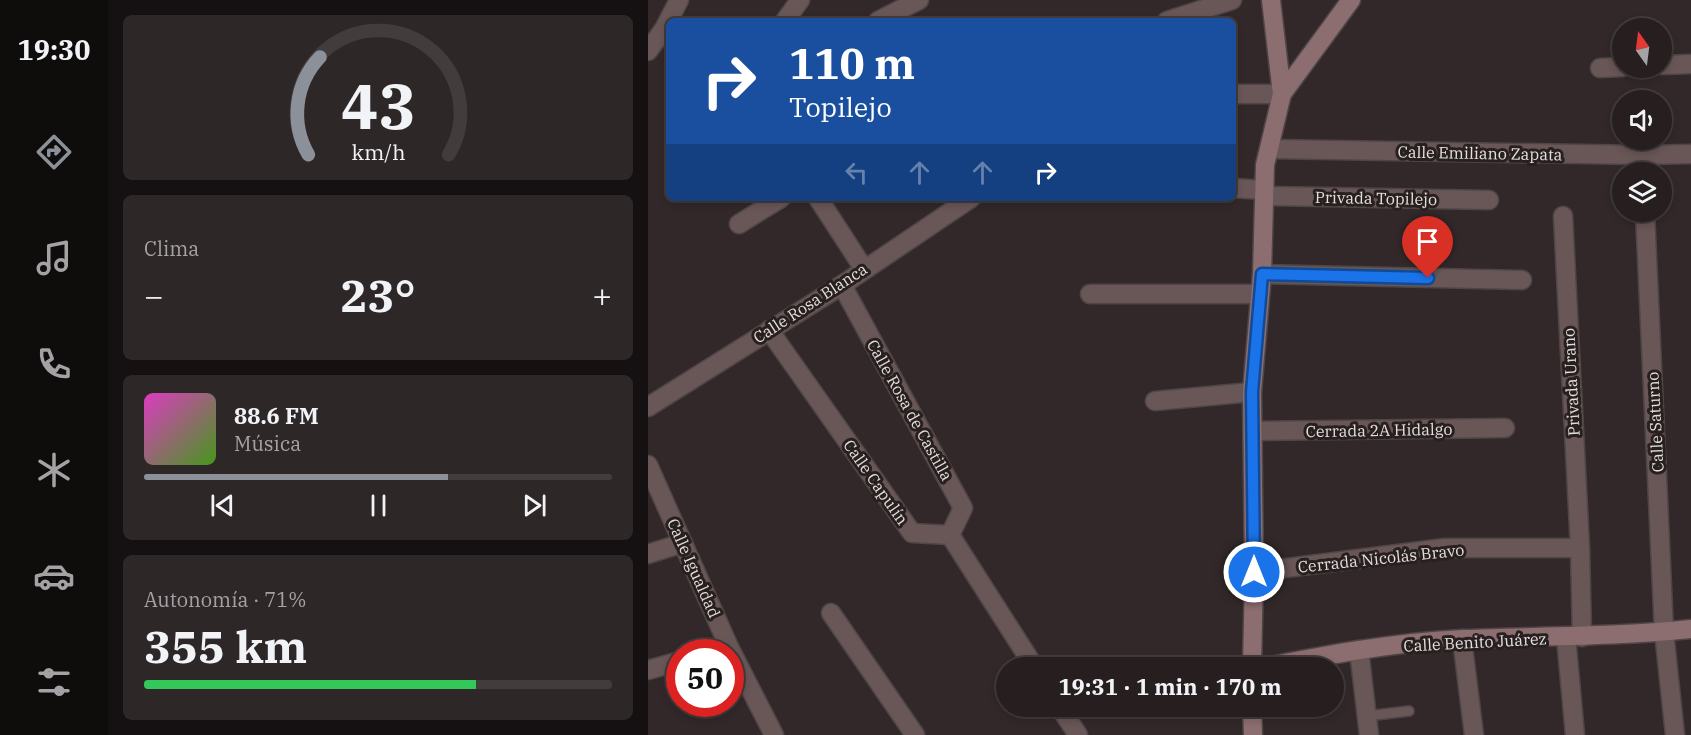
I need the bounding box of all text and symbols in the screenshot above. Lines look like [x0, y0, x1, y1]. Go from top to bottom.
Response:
north arrow [1612, 18, 1672, 78]
map controls [1612, 18, 1672, 222]
text: 19:30 [18, 32, 90, 67]
text: 110 m [789, 36, 915, 91]
icon: right [690, 42, 768, 120]
text: 43 [341, 65, 415, 146]
text: Topilejo [789, 89, 892, 124]
button: sound [1612, 90, 1672, 150]
icon: directions [33, 131, 75, 173]
text: km/h [351, 138, 405, 166]
street label: Calle Emiliano Zapata [1397, 142, 1563, 164]
icon: left [840, 156, 873, 189]
icon: ahead [903, 156, 936, 189]
icon: ahead [966, 156, 999, 189]
icon: right [1029, 156, 1062, 189]
button: layers [1612, 162, 1672, 222]
street label: Privada Topilejo [1315, 187, 1437, 209]
pin [1402, 216, 1453, 278]
icon: arrive [1411, 225, 1444, 258]
text: Clima [144, 235, 199, 262]
icon: music [33, 237, 75, 279]
street label: Calle Rosa Blanca [749, 259, 871, 347]
text: 23° [340, 266, 416, 324]
text: − [144, 274, 164, 317]
text: + [592, 274, 612, 317]
street label: Privada Urano [1558, 328, 1584, 436]
street label: Calle Rosa de Castilla [863, 336, 957, 484]
icon: phone [33, 343, 75, 385]
street label: Calle Saturno [1642, 371, 1668, 473]
text: 88.6 FM [234, 401, 319, 430]
street label: Cerrada 2A Hidalgo [1305, 419, 1453, 441]
text: Música [234, 430, 301, 457]
street label: Calle Capulín [839, 435, 913, 529]
icon: climate [33, 449, 75, 491]
icon: previous [206, 489, 239, 522]
icon: pause [362, 489, 395, 522]
icon: next [518, 489, 551, 522]
street label: Calle Igualdad [663, 515, 725, 621]
street label: Cerrada Nicolás Bravo [1297, 539, 1465, 577]
position arrow [1222, 540, 1286, 604]
icon: car [33, 555, 75, 597]
text: Autonomía · 71% [144, 586, 306, 613]
text: 355 km [144, 617, 307, 675]
street label: Calle Benito Juárez [1403, 628, 1547, 656]
speed limit sign: 50 [666, 639, 744, 717]
icon: filters [33, 661, 75, 703]
text: 19:31 · 1 min · 170 m [1058, 672, 1282, 701]

